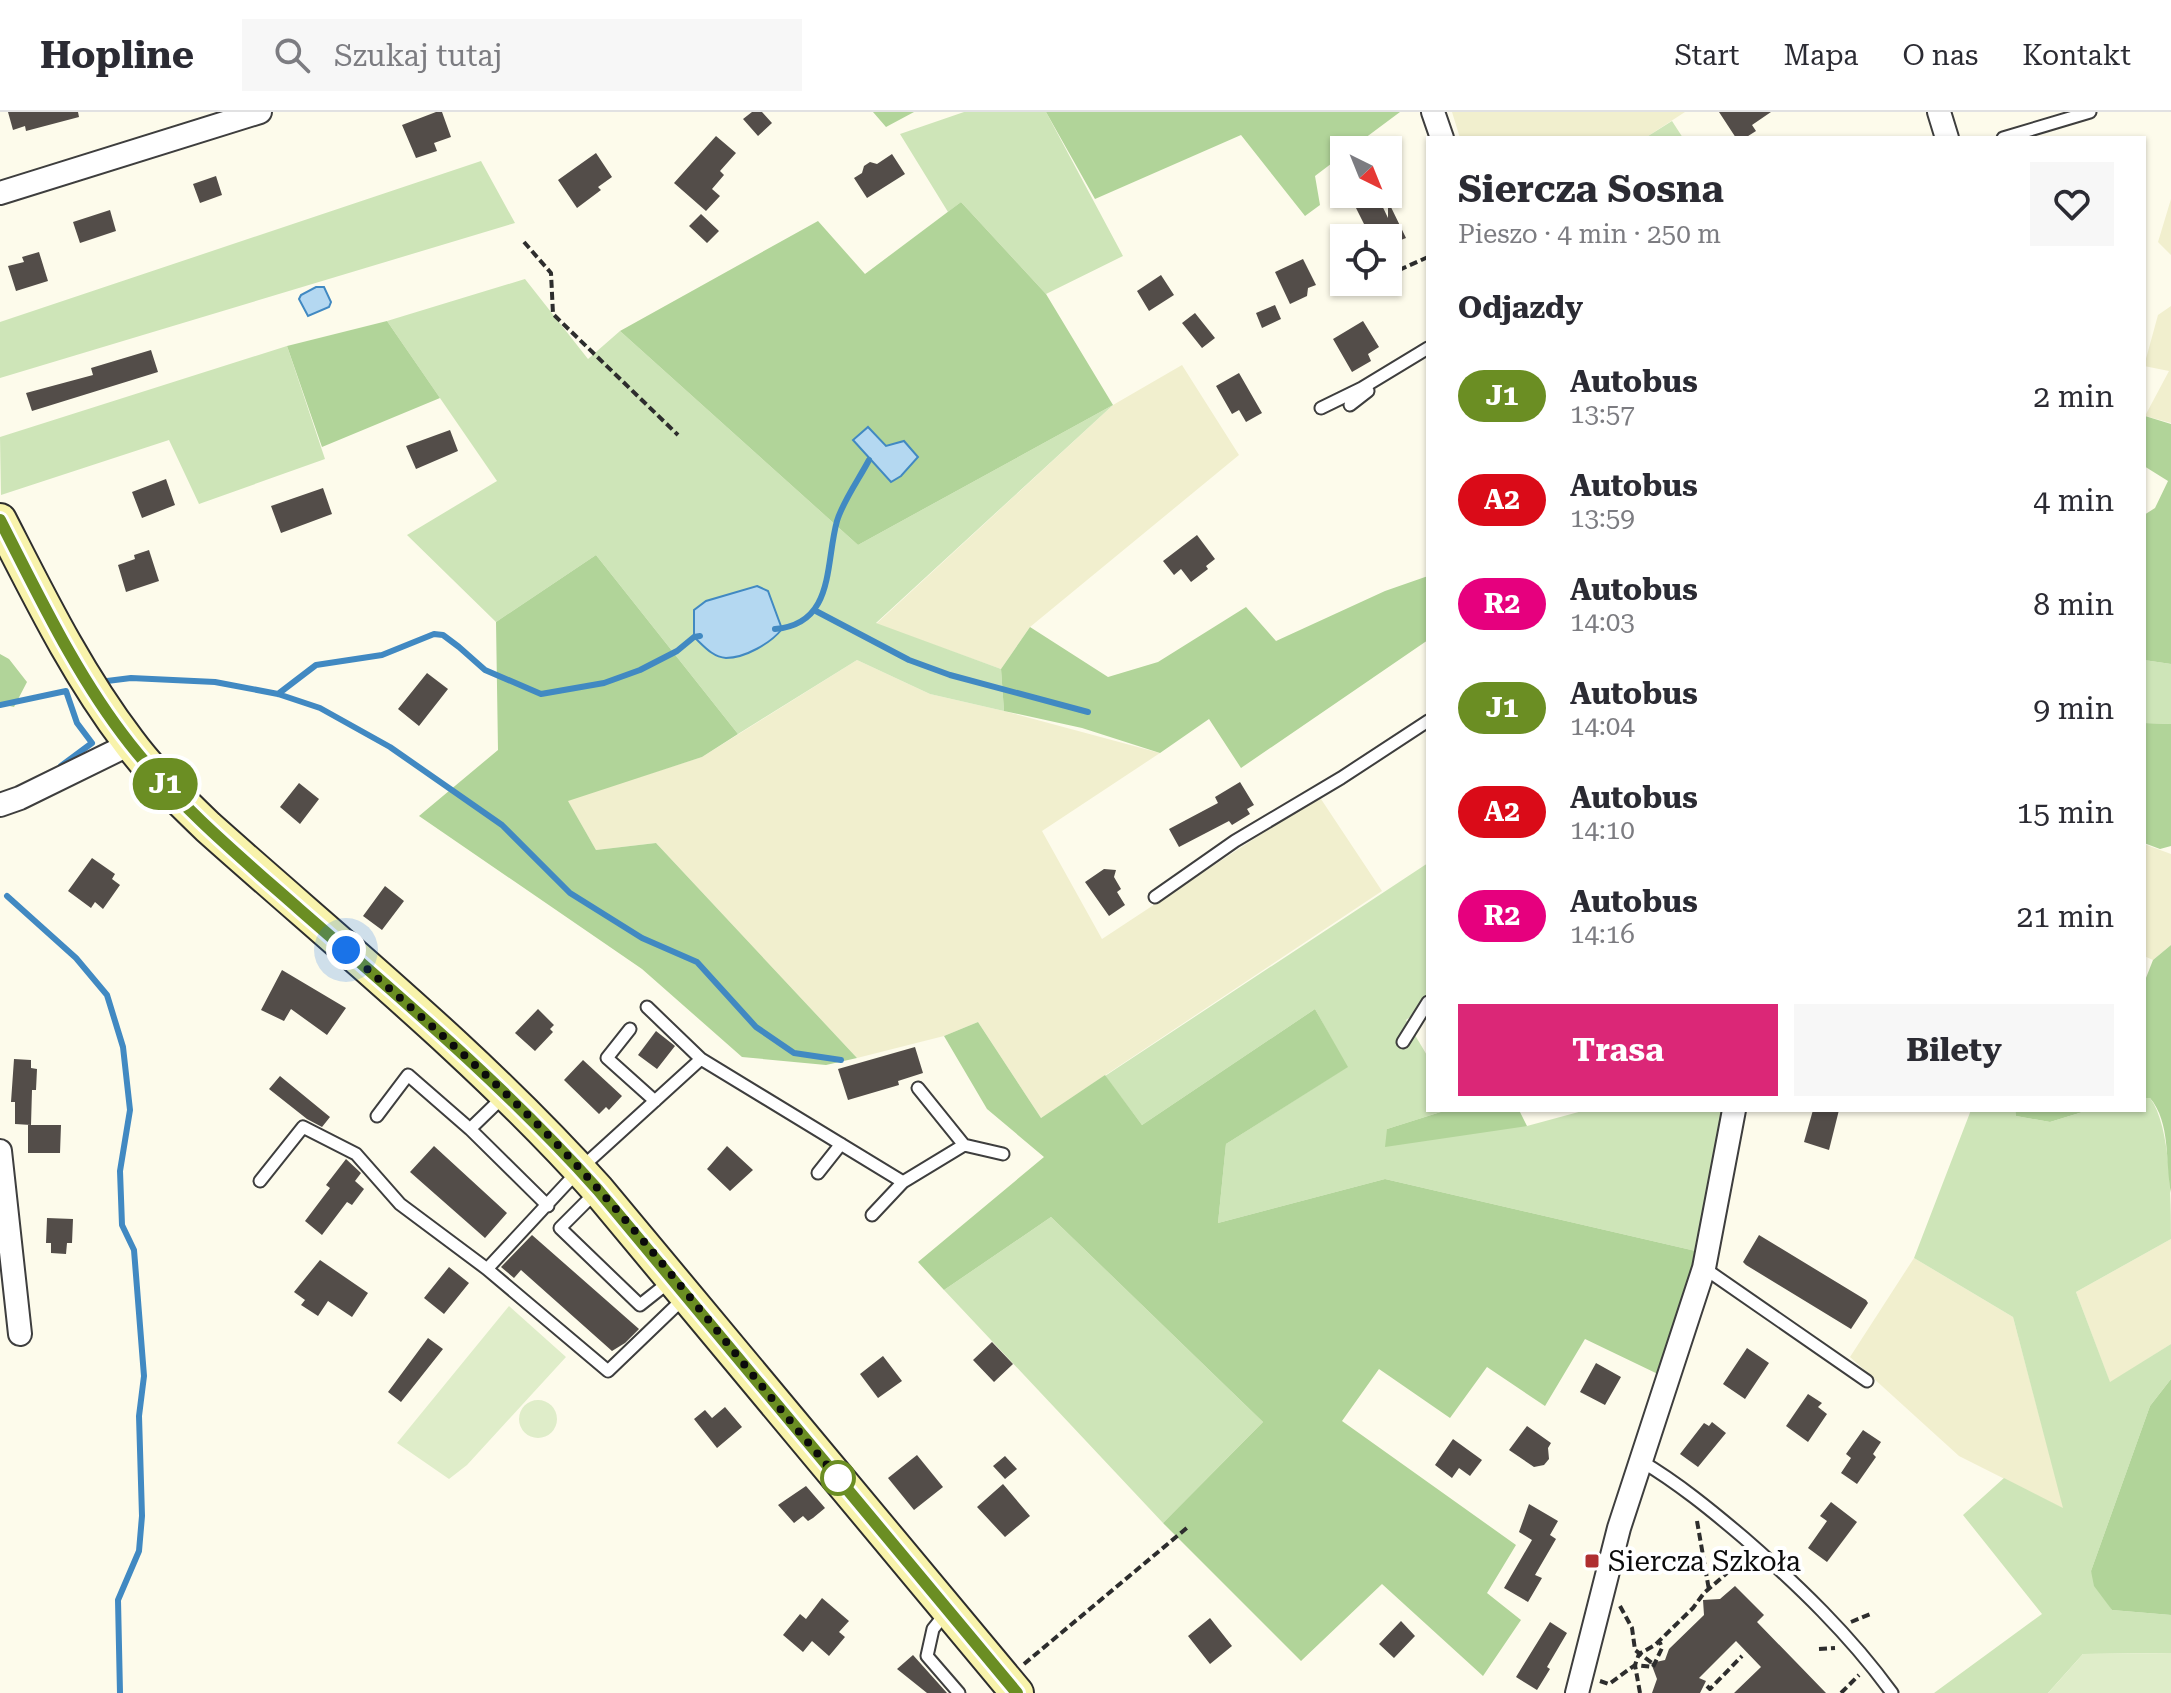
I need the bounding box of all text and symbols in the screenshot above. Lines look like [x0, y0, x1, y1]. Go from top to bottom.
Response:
search box [242, 19, 802, 91]
text: Hopline [40, 33, 194, 77]
icon: search [270, 33, 314, 77]
text: Szukaj tutaj [334, 38, 502, 73]
text: Start [1674, 39, 1740, 72]
text: Mapa [1784, 39, 1858, 72]
text: O nas [1902, 39, 1978, 72]
text: Kontakt [2022, 39, 2131, 72]
north arrow [1330, 136, 1402, 208]
map controls [1330, 136, 1402, 296]
button: heart [2030, 162, 2114, 246]
text: Siercza Sosna [1458, 167, 1724, 211]
text: Pieszo · 4 min · 250 m [1458, 219, 1721, 249]
button: locate [1330, 224, 1402, 296]
text: Odjazdy [1458, 290, 1583, 325]
text: Autobus [1570, 364, 1698, 399]
text: J1 [1486, 379, 1518, 412]
text: 2 min [2033, 379, 2114, 414]
text: 13:57 [1570, 399, 1635, 429]
text: Autobus [1570, 468, 1698, 503]
text: A2 [1484, 483, 1520, 516]
text: 4 min [2033, 483, 2114, 518]
text: 13:59 [1570, 503, 1635, 533]
text: Autobus [1570, 572, 1698, 607]
text: R2 [1484, 587, 1520, 620]
text: 8 min [2033, 587, 2114, 622]
text: 14:03 [1570, 607, 1635, 637]
text: Autobus [1570, 676, 1698, 711]
text: J1 [1486, 691, 1518, 724]
text: 9 min [2033, 691, 2114, 726]
text: 14:04 [1570, 711, 1635, 741]
line badge: J1 [129, 758, 201, 810]
text: J1 [149, 767, 181, 800]
text: Autobus [1570, 780, 1698, 815]
text: A2 [1484, 795, 1520, 828]
text: 15 min [2017, 795, 2114, 830]
text: 14:10 [1570, 815, 1635, 845]
text: Autobus [1570, 884, 1698, 919]
text: R2 [1484, 899, 1520, 932]
text: 21 min [2017, 899, 2114, 934]
text: 14:16 [1570, 919, 1635, 949]
your location [326, 930, 366, 970]
button: Trasa [1458, 1004, 1778, 1096]
button: Bilety [1794, 1004, 2114, 1096]
unlabelled marker [821, 1461, 855, 1495]
place label: Siercza Szkoła [1608, 1545, 1801, 1578]
marker: Siercza Szkoła [1583, 1552, 1601, 1570]

